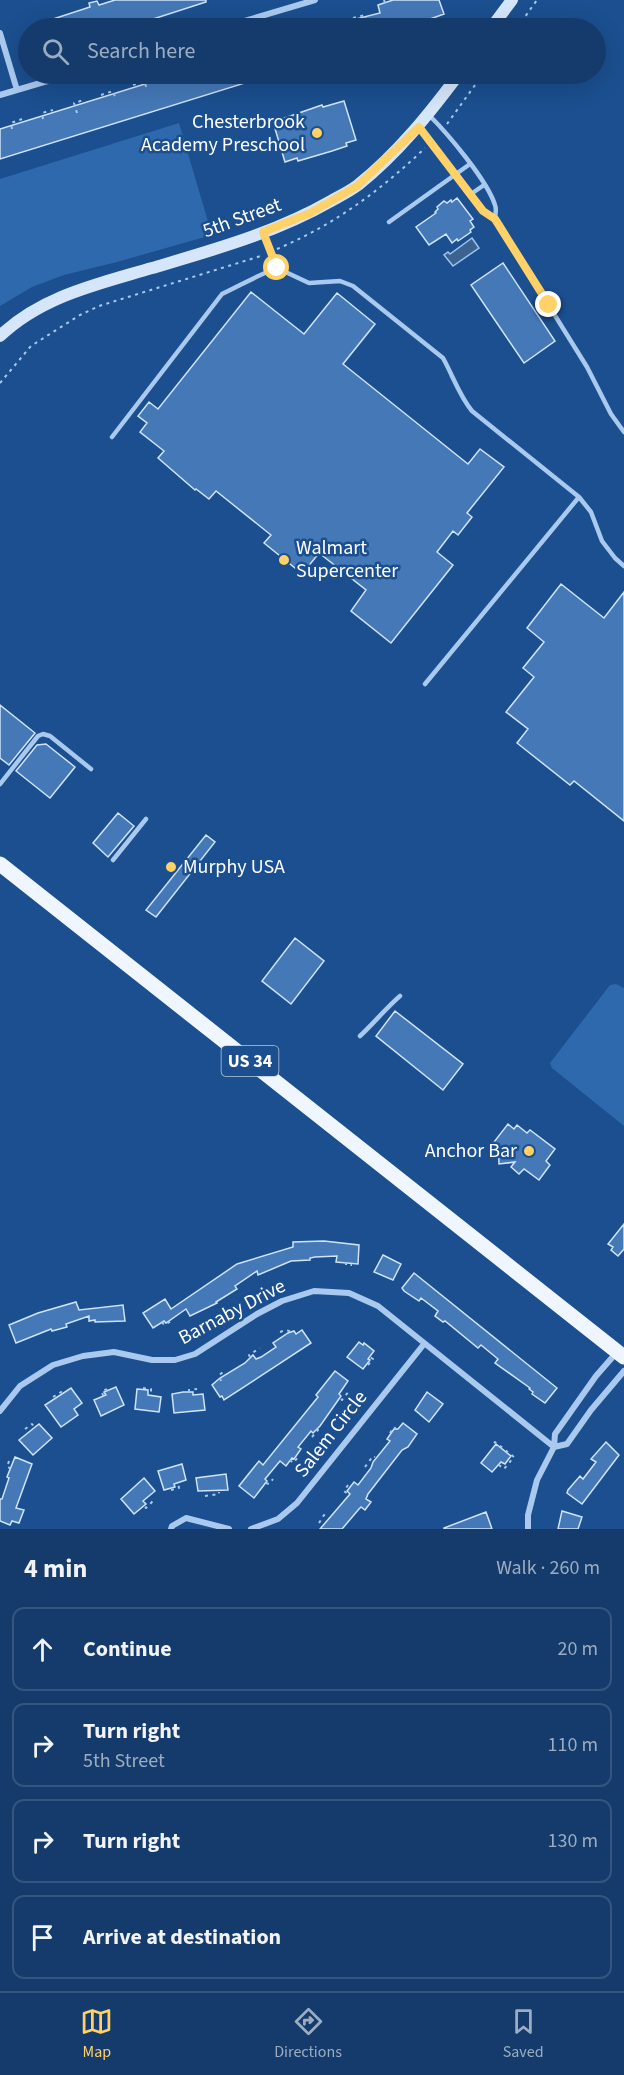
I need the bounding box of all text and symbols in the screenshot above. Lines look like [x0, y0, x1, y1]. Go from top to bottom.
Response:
search box [18, 18, 606, 84]
icon: search [39, 35, 72, 68]
text: Search here [87, 35, 195, 67]
place label: Chesterbrook Academy Preschool [141, 108, 305, 159]
marker: Chesterbrook Academy Preschool [310, 126, 324, 140]
street label: 5th Street [199, 191, 285, 245]
route start [263, 254, 289, 280]
route end [535, 291, 561, 317]
place label: Walmart Supercenter [296, 534, 398, 585]
marker: Walmart Supercenter [277, 553, 291, 567]
place label: Murphy USA [183, 853, 285, 881]
marker: Murphy USA [164, 860, 178, 874]
road number: US 34 [222, 1046, 278, 1076]
place label: Anchor Bar [425, 1137, 517, 1165]
marker: Anchor Bar [522, 1144, 536, 1158]
street label: Barnaby Drive [174, 1272, 290, 1352]
street label: Salem Circle [288, 1385, 374, 1483]
text: 4 min [24, 1550, 87, 1587]
text: Walk · 260 m [496, 1554, 600, 1582]
icon: ahead [26, 1633, 59, 1666]
text: Continue [83, 1633, 172, 1665]
text: 20 m [558, 1635, 598, 1663]
text: Turn right [83, 1715, 180, 1747]
icon: right [26, 1729, 59, 1762]
text: 110 m [548, 1731, 598, 1759]
text: 5th Street [83, 1747, 165, 1775]
icon: right [26, 1825, 59, 1858]
text: Turn right [83, 1825, 180, 1857]
text: 130 m [548, 1827, 598, 1855]
icon: arrive [26, 1921, 59, 1954]
text: Arrive at destination [83, 1921, 281, 1953]
tab: Map [80, 2005, 113, 2063]
tab: Directions [274, 2005, 342, 2063]
tab: Saved [503, 2005, 544, 2063]

